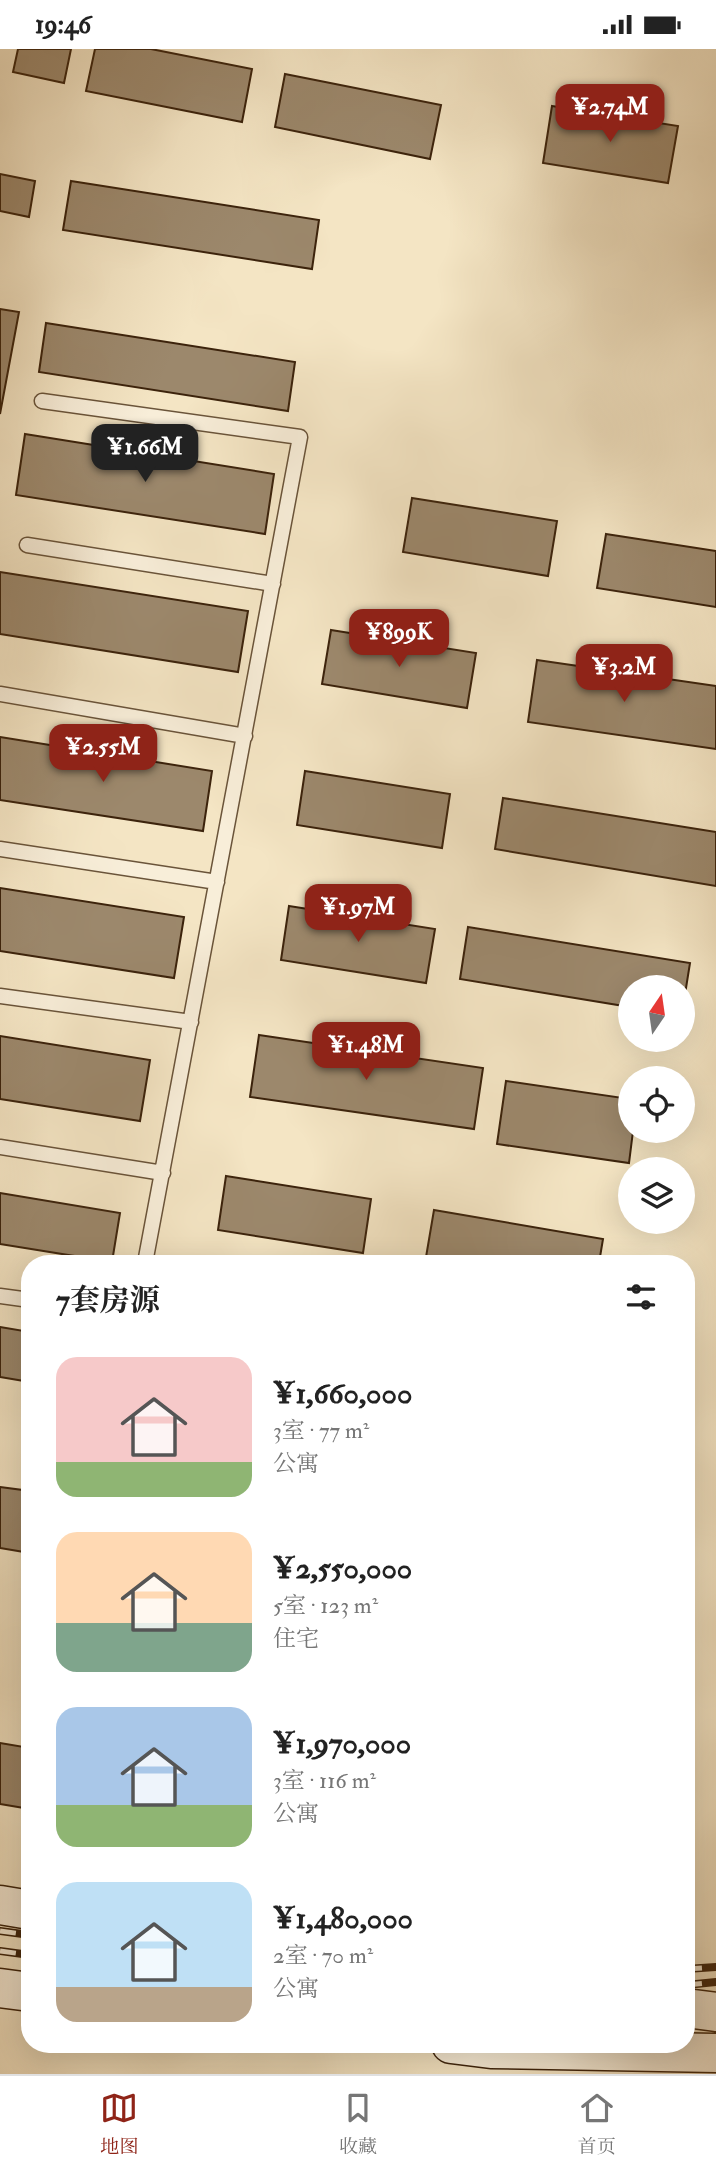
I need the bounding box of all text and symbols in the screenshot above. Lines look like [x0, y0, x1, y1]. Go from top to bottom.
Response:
text: 19:46 [35, 9, 91, 41]
pin: ¥2.74M [553, 85, 667, 144]
text: ¥2.74M [571, 92, 649, 121]
pin: ¥1.66M [88, 425, 202, 484]
text: ¥1.66M [107, 432, 183, 461]
pin: ¥899K [350, 609, 448, 669]
text: ¥899K [365, 617, 433, 646]
pin: ¥3.2M [575, 645, 673, 704]
text: ¥3.2M [592, 652, 656, 681]
pin: ¥2.55M [46, 725, 160, 784]
text: ¥2.55M [65, 732, 141, 761]
pin: ¥1.97M [301, 885, 415, 944]
text: ¥1.97M [321, 892, 395, 921]
north arrow [618, 975, 695, 1052]
map controls [618, 975, 695, 1234]
pin: ¥1.48M [309, 1023, 423, 1082]
text: ¥1.48M [328, 1030, 404, 1059]
button: locate [618, 1066, 695, 1143]
button: layers [618, 1157, 695, 1234]
icon: filters [622, 1278, 660, 1316]
text: 7套房源 [56, 1282, 160, 1319]
text: ¥1,660,000 [273, 1375, 412, 1412]
icon: home [112, 1385, 196, 1469]
text: 3室 · 77 m² [273, 1416, 369, 1445]
text: 公寓 [273, 1449, 319, 1478]
text: ¥2,550,000 [273, 1550, 412, 1587]
icon: home [112, 1560, 196, 1644]
text: 5室 · 123 m² [273, 1591, 378, 1620]
text: 住宅 [273, 1624, 319, 1653]
text: ¥1,970,000 [273, 1725, 411, 1762]
icon: home [112, 1735, 196, 1819]
text: 3室 · 116 m² [273, 1766, 376, 1795]
text: 公寓 [273, 1799, 319, 1828]
text: ¥1,480,000 [273, 1900, 413, 1937]
icon: home [112, 1910, 196, 1994]
text: 2室 · 70 m² [273, 1941, 373, 1970]
text: 公寓 [273, 1974, 319, 2003]
tab: 地图 [100, 2089, 138, 2159]
tab: 收藏 [339, 2089, 377, 2159]
tab: 首页 [578, 2089, 616, 2159]

